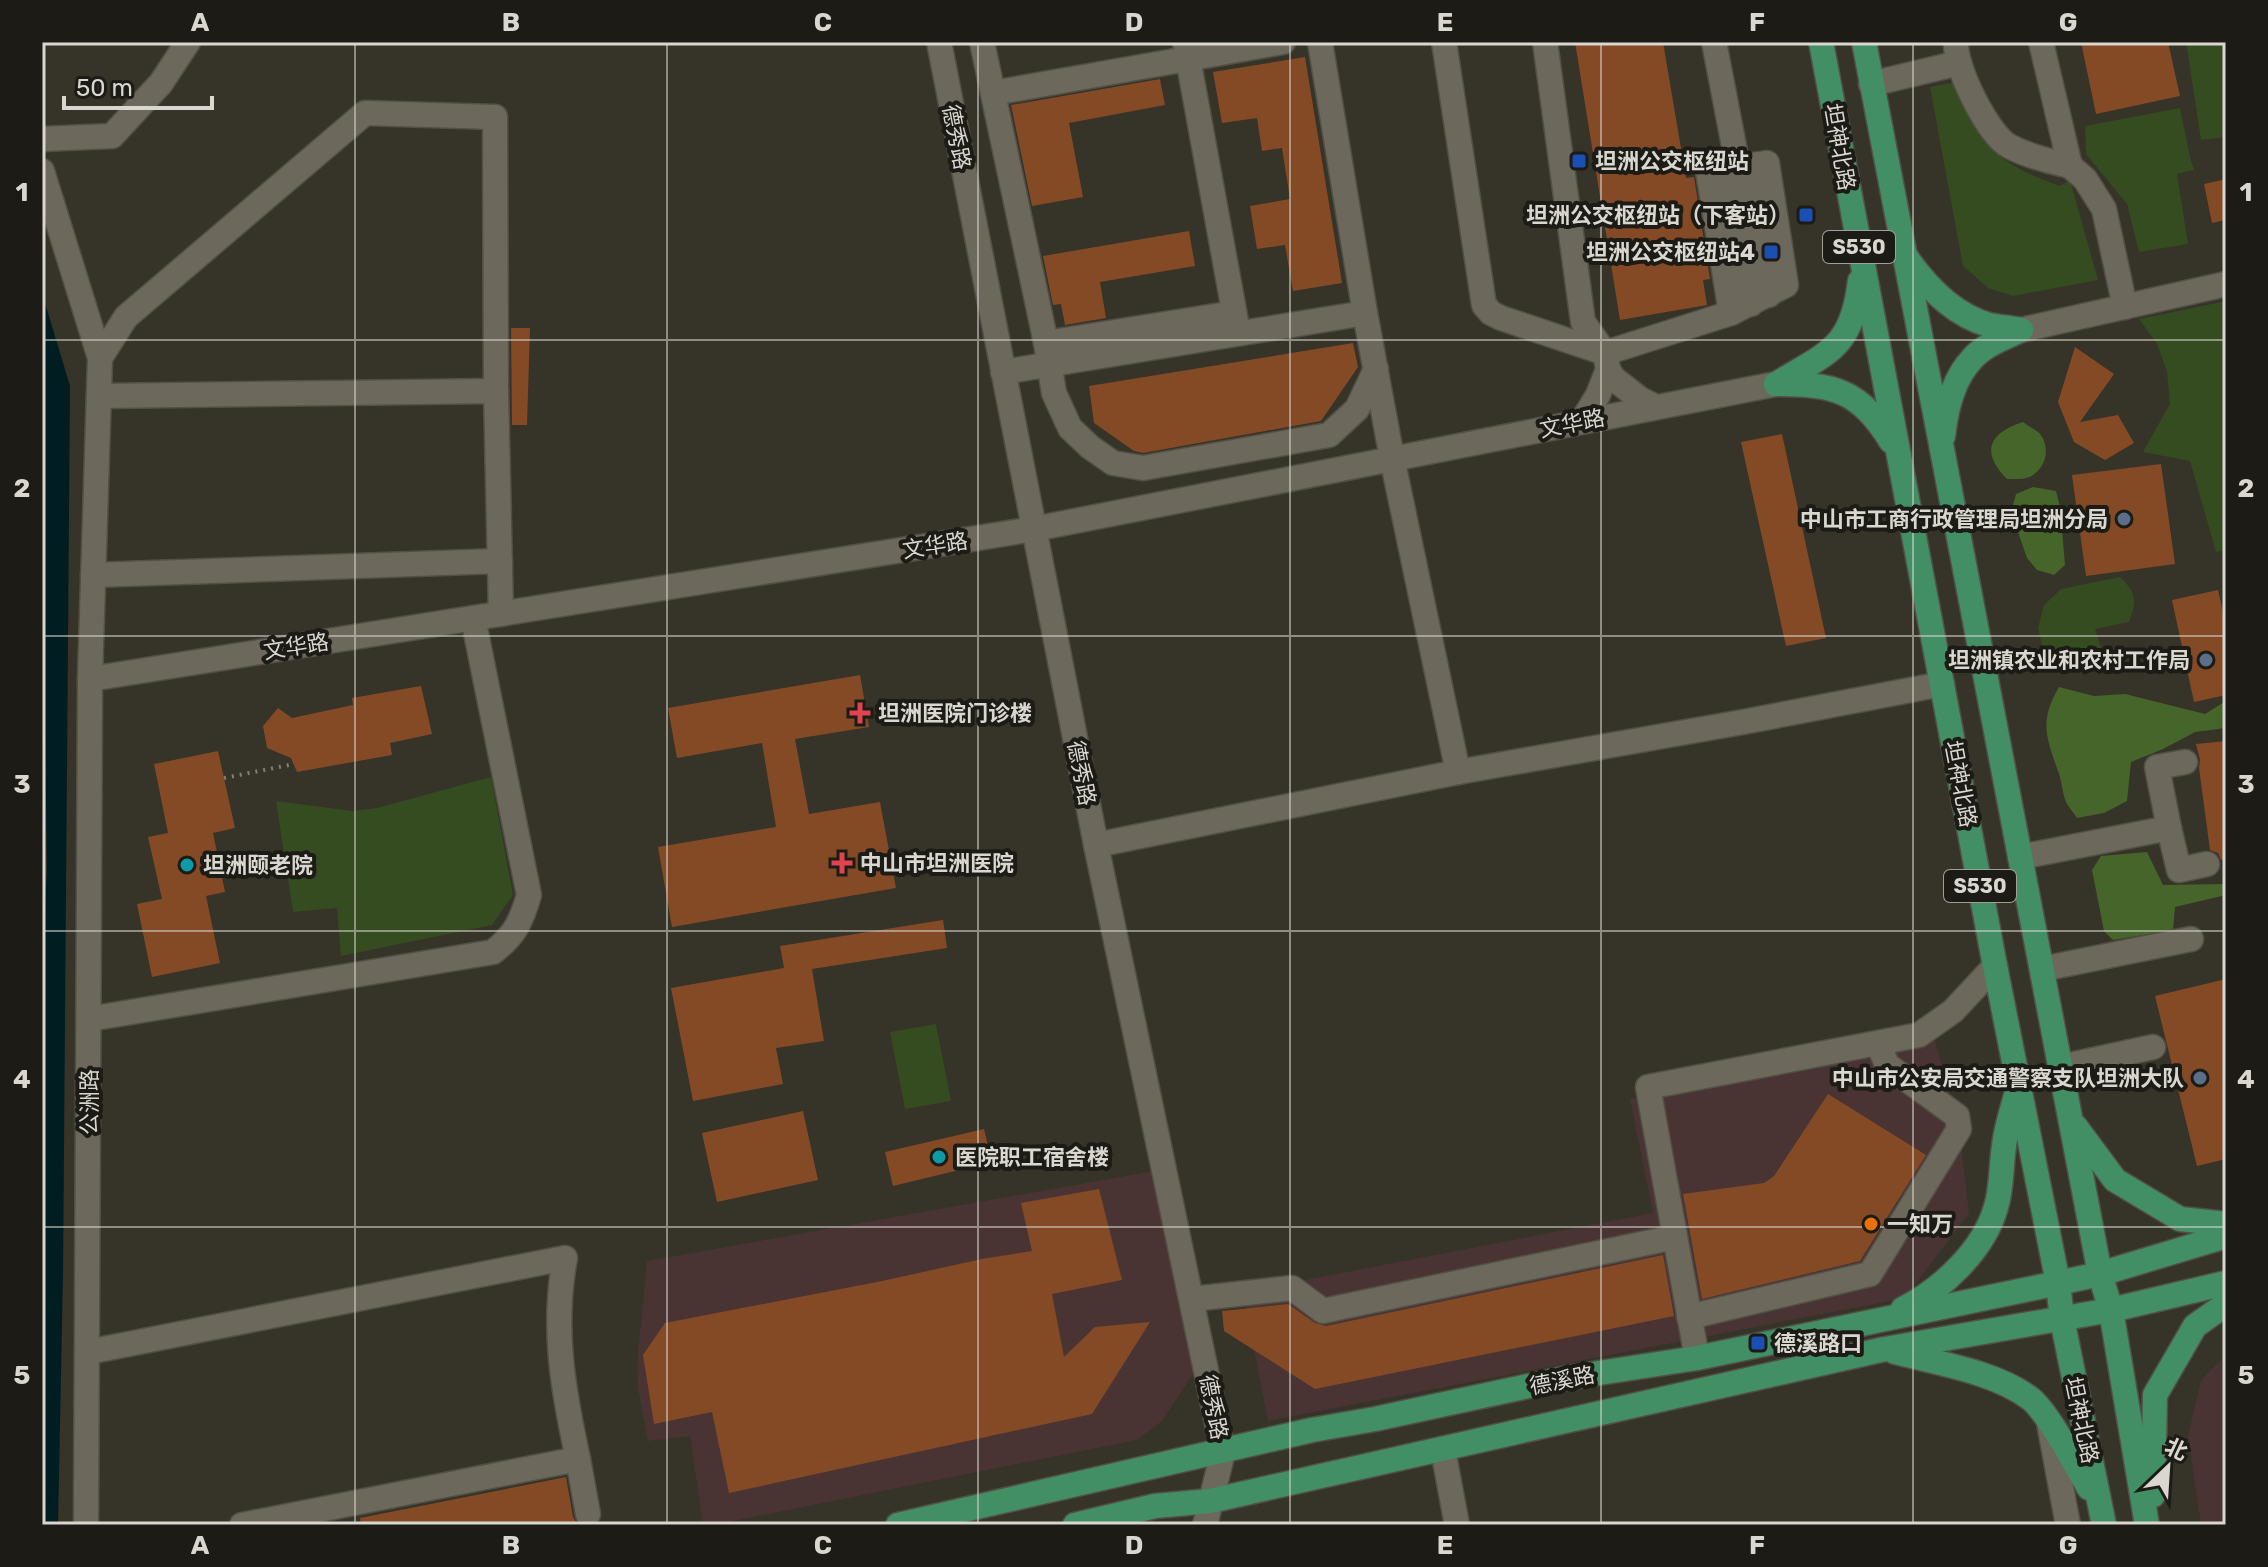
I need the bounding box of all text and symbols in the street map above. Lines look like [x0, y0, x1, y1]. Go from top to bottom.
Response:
text: A [191, 7, 210, 38]
text: B [502, 7, 520, 38]
text: C [814, 7, 832, 38]
text: D [1125, 7, 1143, 38]
text: E [1437, 7, 1453, 38]
text: F [1749, 7, 1765, 38]
text: G [2059, 7, 2077, 38]
scale bar [64, 60, 212, 110]
text: 50 m [76, 74, 133, 102]
street label: 坦神北路 [1819, 101, 1860, 193]
street label: 德秀路 [937, 102, 976, 172]
place label: 坦洲公交枢纽站 [1595, 148, 1749, 175]
marker: 坦洲公交枢纽站 [1570, 152, 1588, 170]
text: 1 [16, 177, 28, 208]
text: 1 [2240, 177, 2252, 208]
place label: 坦洲公交枢纽站（下客站） [1526, 202, 1790, 229]
marker: 坦洲公交枢纽站（下客站） [1797, 206, 1815, 224]
road number: S530 [1823, 231, 1895, 263]
place label: 坦洲公交枢纽站4 [1586, 239, 1755, 266]
marker: 坦洲公交枢纽站4 [1762, 243, 1780, 261]
street label: 文华路 [1537, 404, 1607, 443]
text: 2 [14, 473, 30, 504]
text: 2 [2238, 473, 2254, 504]
place label: 中山市工商行政管理局坦洲分局 [1800, 506, 2108, 533]
marker: 中山市工商行政管理局坦洲分局 [2115, 510, 2133, 528]
street label: 文华路 [900, 527, 970, 564]
street label: 文华路 [261, 628, 331, 665]
place label: 坦洲镇农业和农村工作局 [1948, 647, 2190, 674]
marker: 坦洲镇农业和农村工作局 [2197, 651, 2215, 669]
place label: 坦洲医院门诊楼 [878, 700, 1032, 727]
marker: 坦洲医院门诊楼 [849, 702, 871, 724]
street label: 德秀路 [1062, 738, 1101, 808]
street label: 坦神北路 [1939, 738, 1982, 830]
text: 3 [13, 769, 31, 800]
text: 3 [2237, 769, 2255, 800]
place label: 中山市坦洲医院 [860, 850, 1014, 877]
place label: 坦洲颐老院 [203, 852, 313, 879]
marker: 中山市坦洲医院 [831, 852, 853, 874]
marker: 坦洲颐老院 [178, 856, 196, 874]
road number: S530 [1944, 870, 2016, 902]
text: 4 [13, 1064, 31, 1095]
text: 4 [2237, 1064, 2255, 1095]
place label: 中山市公安局交通警察支队坦洲大队 [1832, 1065, 2184, 1092]
street label: 公洲路 [76, 1069, 103, 1135]
marker: 中山市公安局交通警察支队坦洲大队 [2191, 1069, 2209, 1087]
place label: 医院职工宿舍楼 [955, 1144, 1109, 1171]
marker: 医院职工宿舍楼 [930, 1148, 948, 1166]
place label: 一知万 [1887, 1211, 1953, 1238]
marker: 一知万 [1862, 1215, 1880, 1233]
place label: 德溪路口 [1774, 1330, 1862, 1357]
marker: 德溪路口 [1749, 1334, 1767, 1352]
text: 5 [14, 1360, 30, 1391]
text: 5 [2238, 1360, 2254, 1391]
street label: 德溪路 [1527, 1361, 1597, 1400]
street label: 德秀路 [1194, 1372, 1233, 1442]
street label: 坦神北路 [2059, 1374, 2104, 1466]
north arrow [2128, 1427, 2208, 1507]
text: 北 [2161, 1432, 2192, 1466]
text: A [191, 1530, 210, 1561]
text: B [502, 1530, 520, 1561]
text: C [814, 1530, 832, 1561]
text: D [1125, 1530, 1143, 1561]
text: E [1437, 1530, 1453, 1561]
text: F [1749, 1530, 1765, 1561]
text: G [2059, 1530, 2077, 1561]

